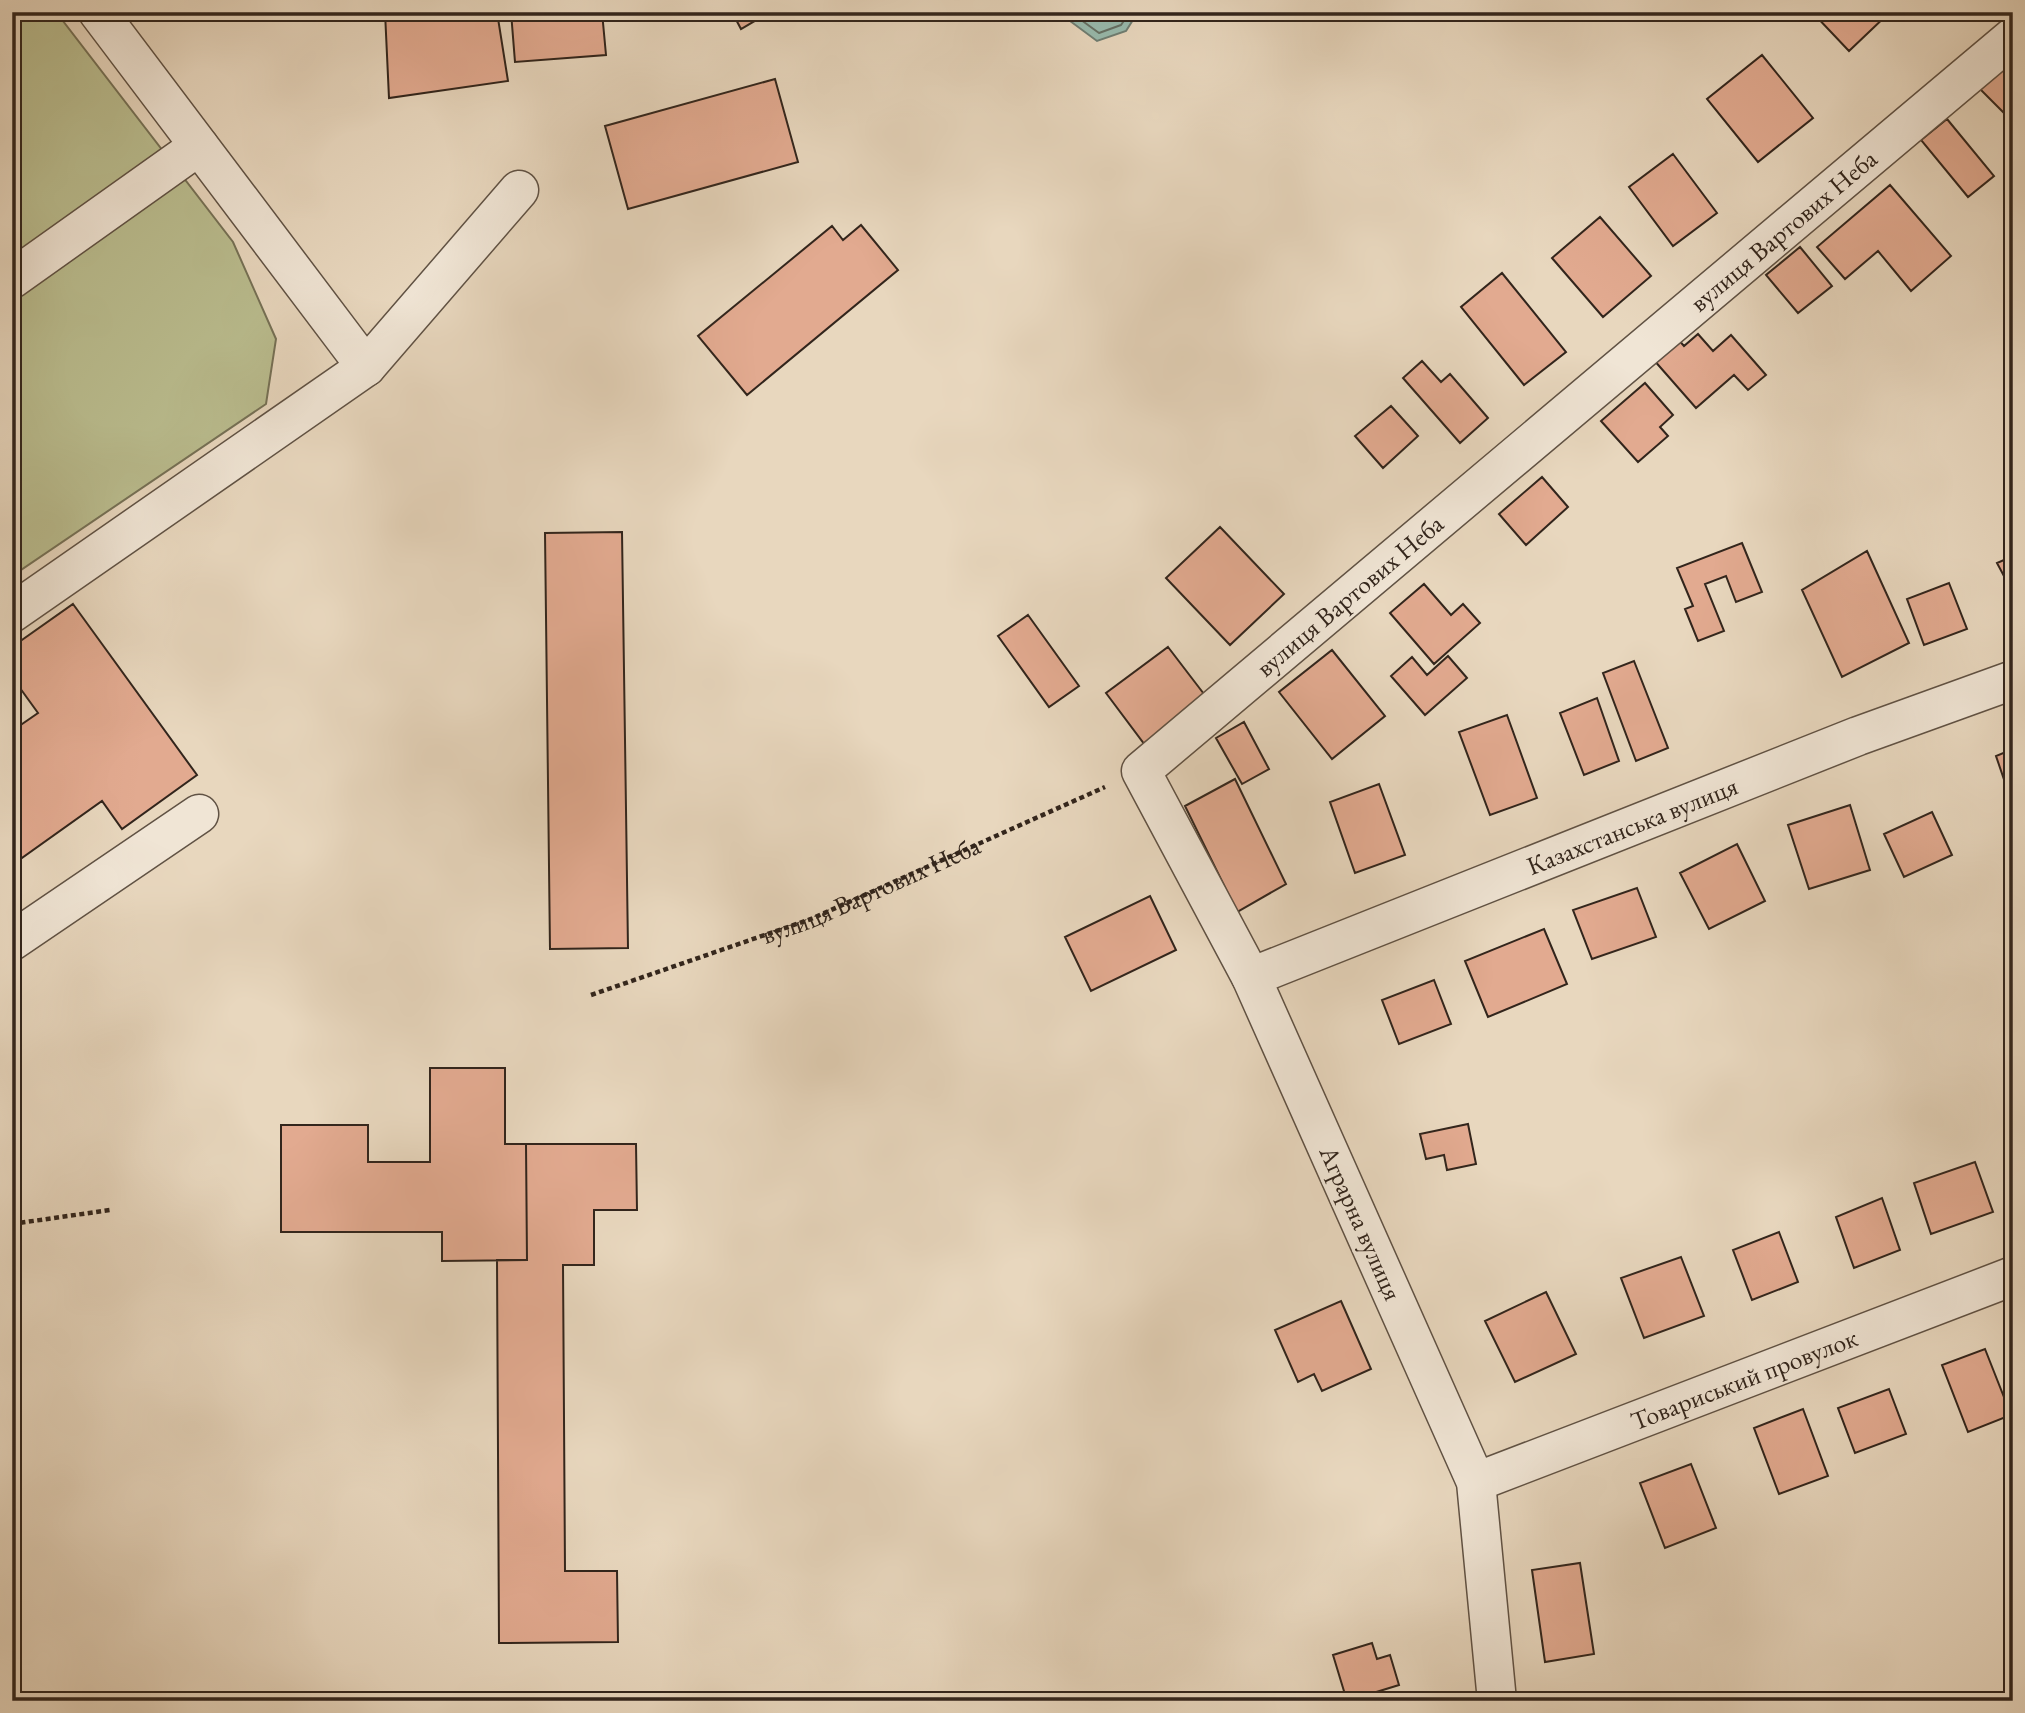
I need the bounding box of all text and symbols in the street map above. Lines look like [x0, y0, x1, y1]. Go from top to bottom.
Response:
street label: вулиця Вартових Неба [1682, 141, 1885, 319]
street label: вулиця Вартових Неба [1249, 506, 1451, 684]
street label: Казахстанська вулиця [1522, 769, 1742, 883]
street label: вулиця Вартових Неба [757, 828, 986, 952]
street label: Аграрна вулиця [1311, 1139, 1410, 1306]
street label: Товариський провулок [1626, 1320, 1863, 1438]

